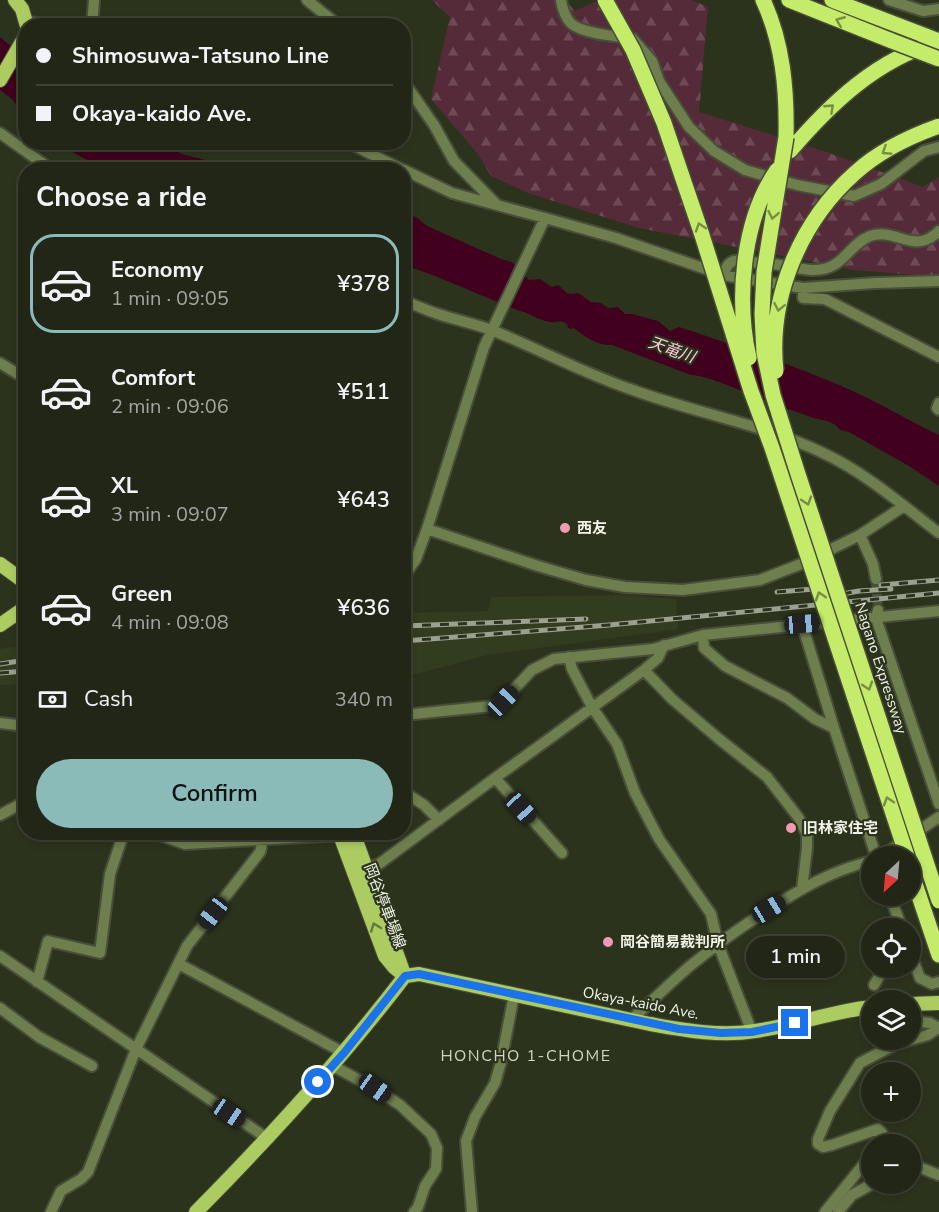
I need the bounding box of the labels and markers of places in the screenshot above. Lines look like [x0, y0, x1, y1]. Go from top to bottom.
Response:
place label: 西友 [577, 518, 607, 538]
marker: 西友 [558, 521, 572, 535]
place label: 旧林家住宅 [803, 818, 878, 838]
marker: 旧林家住宅 [784, 821, 798, 835]
place label: 岡谷簡易裁判所 [620, 932, 725, 952]
marker: 岡谷簡易裁判所 [601, 935, 615, 949]

